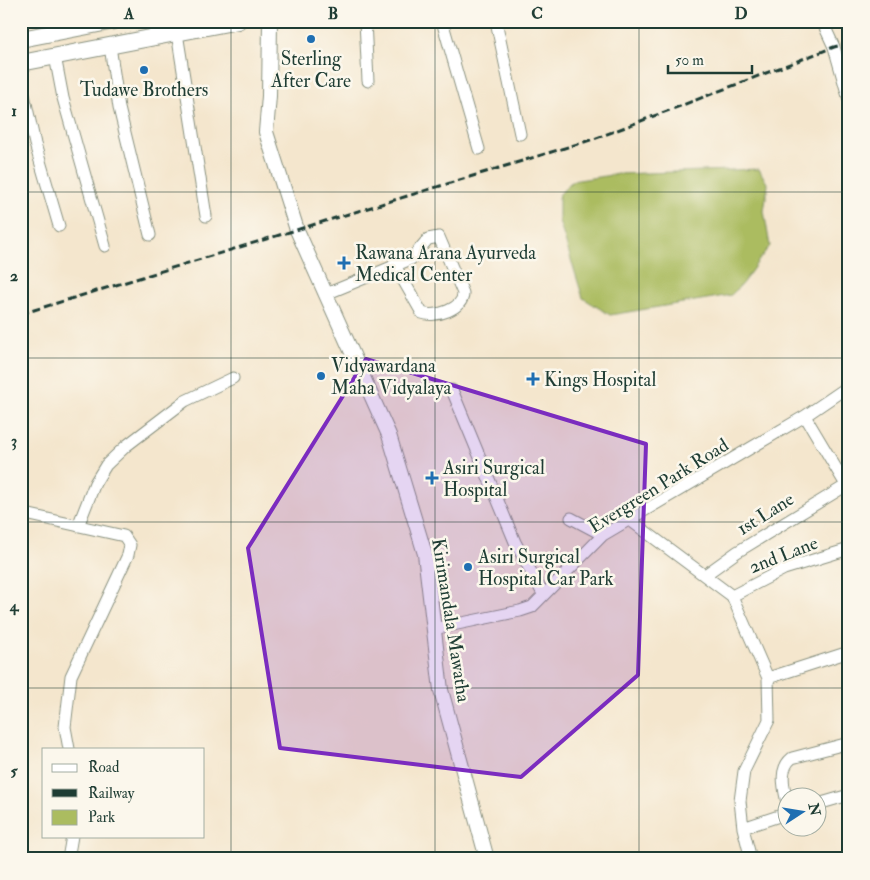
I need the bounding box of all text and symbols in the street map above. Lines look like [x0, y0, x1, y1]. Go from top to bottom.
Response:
text: A [123, 4, 135, 24]
text: B [328, 4, 338, 24]
text: C [531, 4, 543, 24]
text: D [734, 4, 748, 24]
marker: Sterling After Care [305, 33, 317, 45]
scale bar [668, 42, 751, 74]
place label: Sterling After Care [270, 47, 351, 93]
text: 50 m [675, 51, 704, 70]
marker: Tudawe Brothers [138, 64, 150, 76]
place label: Tudawe Brothers [80, 78, 208, 102]
text: 1 [11, 101, 17, 121]
place label: Rawana Arana Ayurveda Medical Center [355, 241, 536, 287]
marker: Rawana Arana Ayurveda Medical Center [337, 256, 351, 270]
text: 2 [10, 266, 18, 286]
place label: Vidyawardana Maha Vidyalaya [331, 354, 451, 400]
place label: Kings Hospital [544, 368, 656, 393]
marker: Vidyawardana Maha Vidyalaya [315, 370, 327, 382]
marker: Kings Hospital [526, 372, 540, 386]
text: 3 [11, 431, 17, 451]
street label: Evergreen Park Road [584, 433, 734, 539]
place label: Asiri Surgical Hospital [442, 456, 545, 503]
marker: Asiri Surgical Hospital [425, 471, 439, 485]
street label: 1st Lane [733, 487, 799, 541]
street label: 2nd Lane [745, 531, 821, 579]
street label: Kirimandala Mawatha [426, 536, 476, 704]
place label: Asiri Surgical Hospital Car Park [477, 545, 614, 592]
marker: Asiri Surgical Hospital Car Park [462, 561, 474, 573]
text: 4 [9, 596, 20, 616]
legend [42, 748, 205, 838]
text: Road [88, 758, 120, 777]
text: 5 [10, 761, 18, 781]
text: Railway [88, 784, 135, 803]
north arrow [778, 788, 828, 838]
text: N [804, 801, 824, 818]
text: Park [88, 808, 115, 827]

